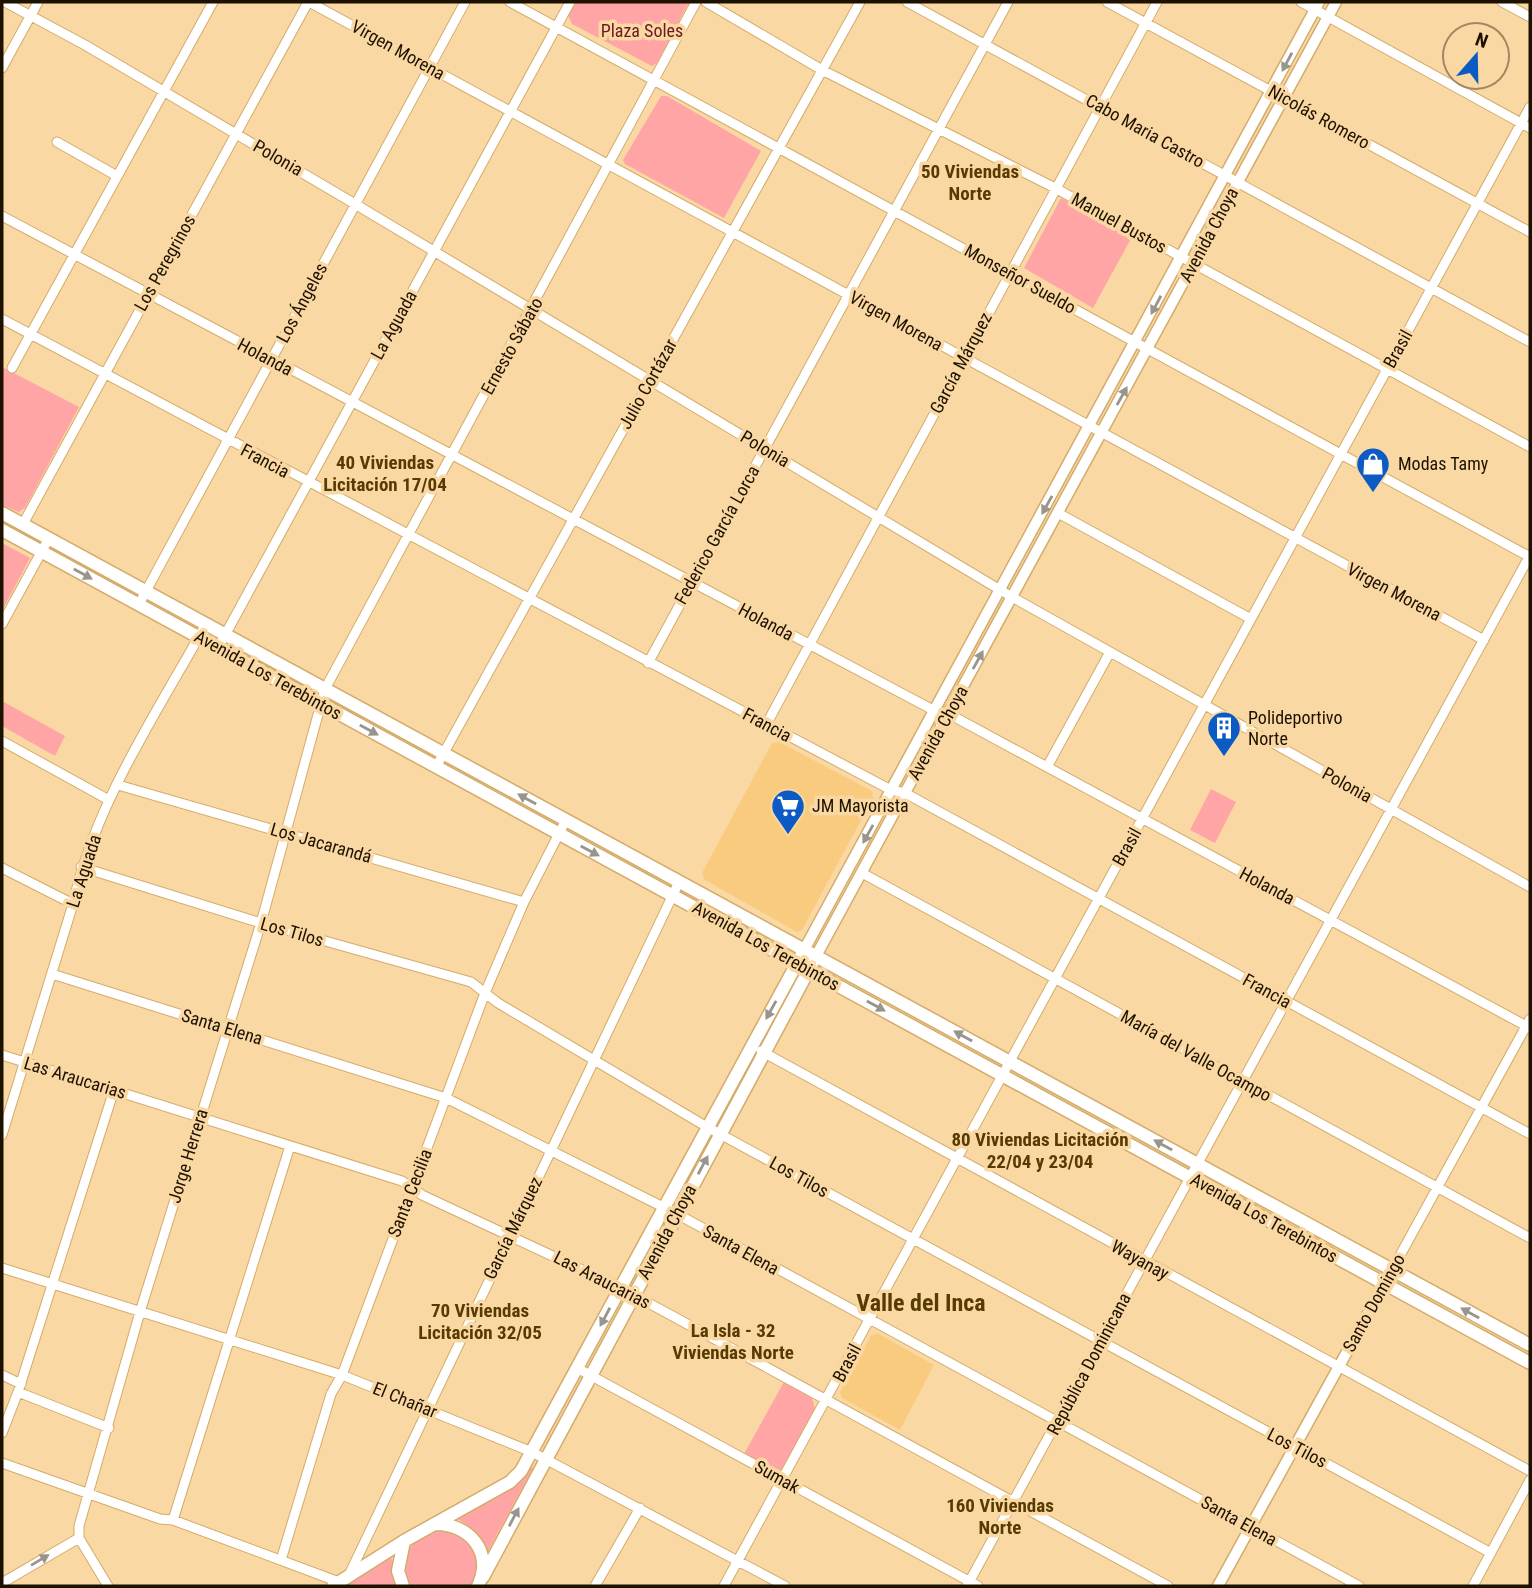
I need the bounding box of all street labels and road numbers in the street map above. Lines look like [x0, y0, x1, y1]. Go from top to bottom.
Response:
street label: Virgen Morena [348, 15, 449, 84]
street label: Nicolás Romero [1265, 80, 1374, 153]
street label: Cabo Maria Castro [1082, 89, 1208, 172]
street label: Polonia [250, 135, 307, 180]
street label: Avenida Choya [1175, 184, 1242, 286]
street label: Manuel Bustos [1068, 188, 1170, 257]
street label: Los Peregrinos [130, 211, 200, 314]
street label: Monseñor Sueldo [961, 239, 1080, 318]
street label: Los Ángeles [272, 259, 331, 346]
street label: Virgen Morena [846, 286, 947, 355]
street label: La Aguada [366, 287, 421, 363]
street label: Ernesto Sábato [476, 294, 547, 398]
street label: García Márquez [925, 309, 996, 417]
street label: Brasil [1379, 326, 1416, 371]
street label: Holanda [234, 333, 296, 380]
street label: Julio Cortázar [614, 335, 681, 433]
street label: Polonia [737, 426, 794, 471]
street label: Francia [237, 439, 293, 482]
street label: Federico García Lorca [670, 462, 763, 608]
street label: Virgen Morena [1344, 558, 1445, 625]
street label: Holanda [735, 598, 797, 645]
street label: Avenida Los Terebintos [191, 625, 345, 724]
street label: Avenida Choya [903, 682, 972, 783]
street label: Francia [739, 703, 795, 746]
street label: Polonia [1319, 762, 1376, 807]
street label: Los Jacarandá [268, 818, 374, 867]
street label: Brasil [1108, 824, 1145, 869]
street label: La Aguada [62, 832, 105, 910]
street label: Holanda [1236, 862, 1298, 909]
street label: Avenida Los Terebintos [689, 896, 843, 995]
street label: Los Tilos [258, 913, 326, 950]
street label: Francia [1239, 969, 1295, 1012]
street label: Santa Elena [179, 1004, 265, 1049]
street label: María del Valle Ocampo [1117, 1005, 1275, 1106]
street label: Las Araucarias [22, 1052, 129, 1103]
street label: Jorge Herrera [163, 1106, 212, 1205]
street label: Santa Cecilia [383, 1146, 436, 1240]
street label: Los Tilos [766, 1152, 833, 1201]
street label: Avenida Los Terebintos [1187, 1168, 1341, 1267]
street label: García Márquez [479, 1173, 546, 1282]
street label: Avenida Choya [633, 1181, 700, 1283]
street label: Santa Elena [700, 1220, 783, 1279]
street label: Wayanay [1108, 1235, 1173, 1284]
street label: Las Araucarias [550, 1246, 654, 1313]
street label: Santo Domingo [1338, 1250, 1409, 1355]
street label: República Dominicana [1042, 1289, 1135, 1438]
street label: Brasil [828, 1340, 865, 1385]
street label: El Chañar [370, 1377, 441, 1422]
street label: Los Tilos [1264, 1423, 1331, 1472]
street label: Sumak [751, 1456, 803, 1497]
street label: Santa Elena [1198, 1491, 1281, 1550]

